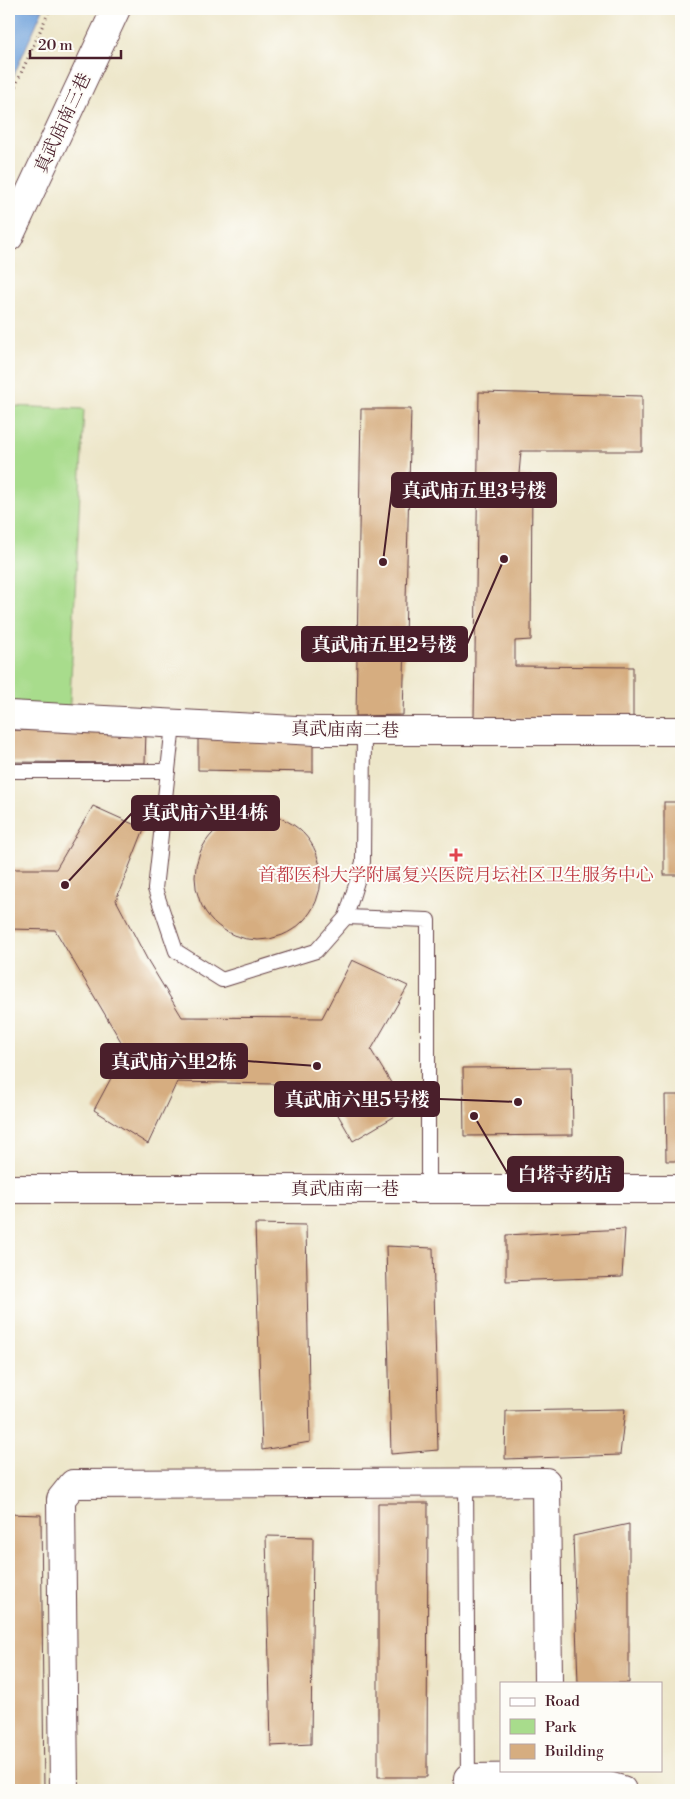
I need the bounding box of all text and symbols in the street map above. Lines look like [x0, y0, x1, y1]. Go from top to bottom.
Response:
scale bar [30, 28, 121, 60]
text: 20 m [38, 36, 73, 55]
street label: 真武庙南三巷 [30, 69, 96, 177]
callout: 真武庙五里3号楼 [392, 473, 556, 507]
text: 真武庙五里3号楼 [402, 479, 546, 503]
callout: 真武庙五里2号楼 [302, 627, 467, 661]
text: 真武庙五里2号楼 [312, 633, 456, 657]
street label: 真武庙南二巷 [291, 718, 399, 742]
callout: 真武庙六里4栋 [132, 796, 279, 830]
text: 真武庙六里4栋 [142, 801, 268, 825]
marker: 首都医科大学附属复兴医院月坛社区卫生服务中心 [449, 848, 463, 862]
place label: 首都医科大学附属复兴医院月坛社区卫生服务中心 [258, 864, 654, 887]
callout: 真武庙六里2栋 [101, 1044, 247, 1078]
text: 真武庙六里2栋 [111, 1050, 237, 1074]
callout: 真武庙六里5号楼 [275, 1082, 439, 1116]
text: 真武庙六里5号楼 [285, 1088, 429, 1112]
callout: 白塔寺药店 [508, 1157, 623, 1191]
text: 白塔寺药店 [517, 1163, 613, 1187]
street label: 真武庙南一巷 [291, 1178, 399, 1201]
legend [500, 1682, 662, 1772]
text: Road [545, 1692, 580, 1711]
text: Park [545, 1718, 577, 1737]
text: Building [544, 1742, 604, 1761]

